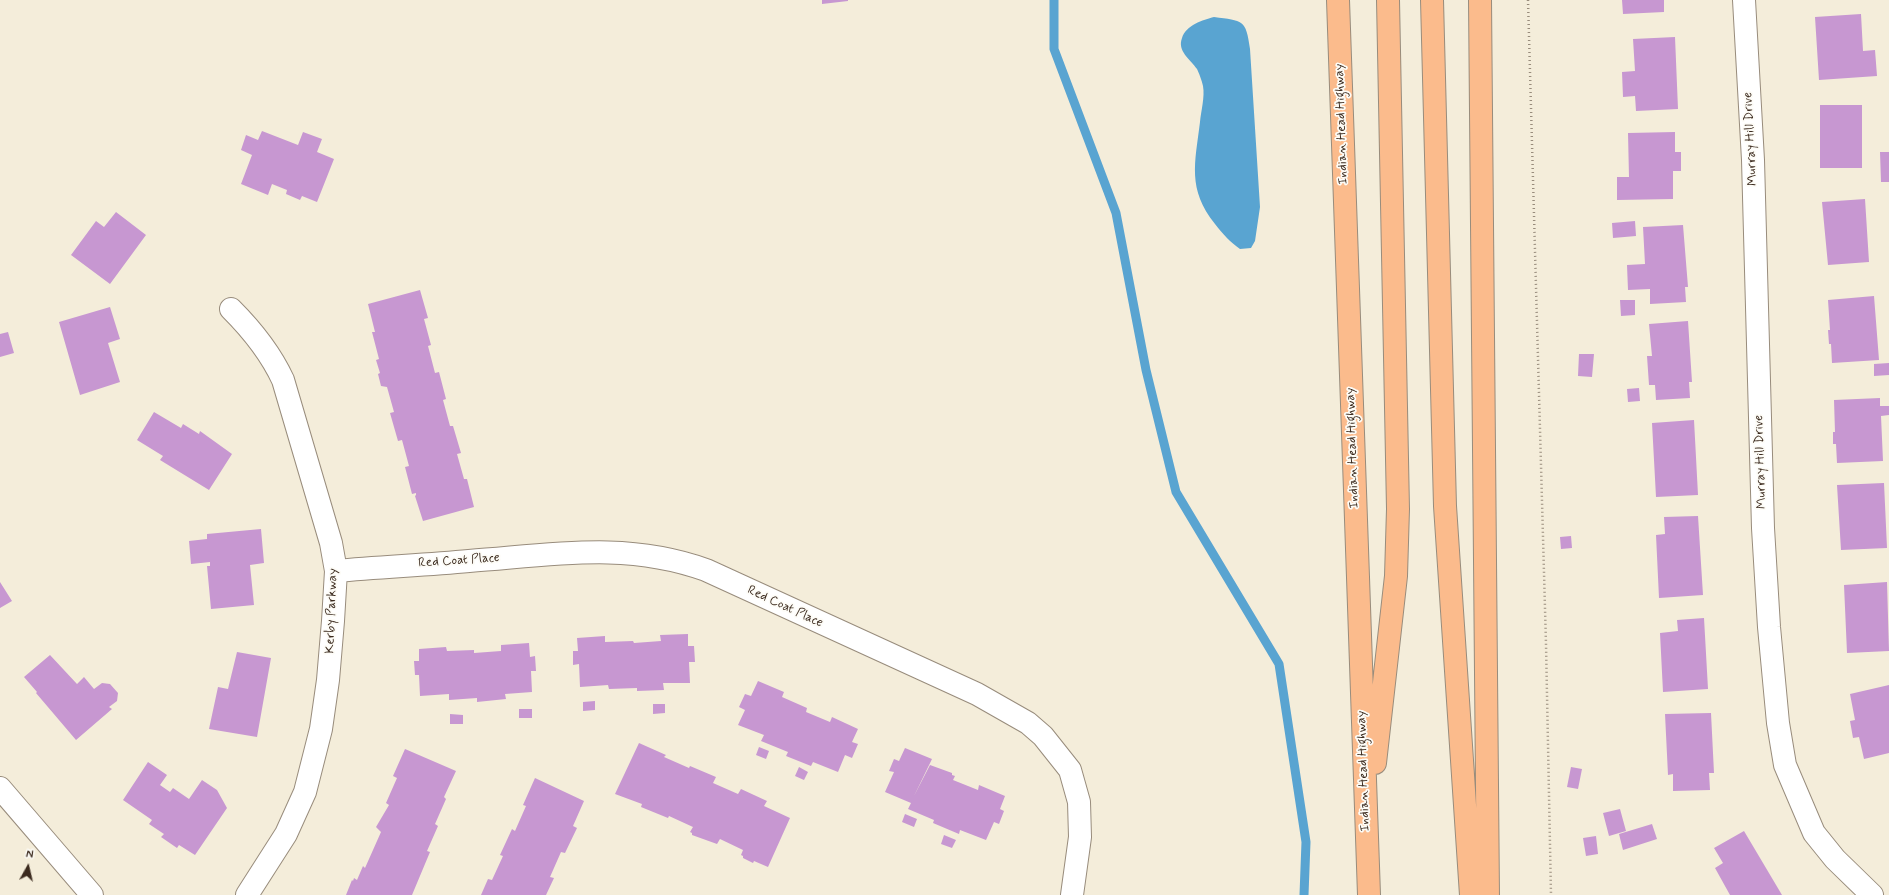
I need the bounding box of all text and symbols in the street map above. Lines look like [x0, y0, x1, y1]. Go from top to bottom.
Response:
street label: Indian Head Highway [1332, 63, 1352, 185]
street label: Murray Hill Drive [1741, 92, 1761, 186]
street label: Indian Head Highway [1343, 387, 1363, 509]
street label: Murray Hill Drive [1752, 415, 1770, 509]
street label: Red Coat Place [418, 550, 500, 572]
street label: Kerby Parkway [323, 568, 341, 654]
street label: Red Coat Place [745, 583, 825, 631]
street label: Indian Head Highway [1354, 710, 1374, 832]
north arrow [8, 847, 48, 887]
text: N [25, 848, 34, 863]

